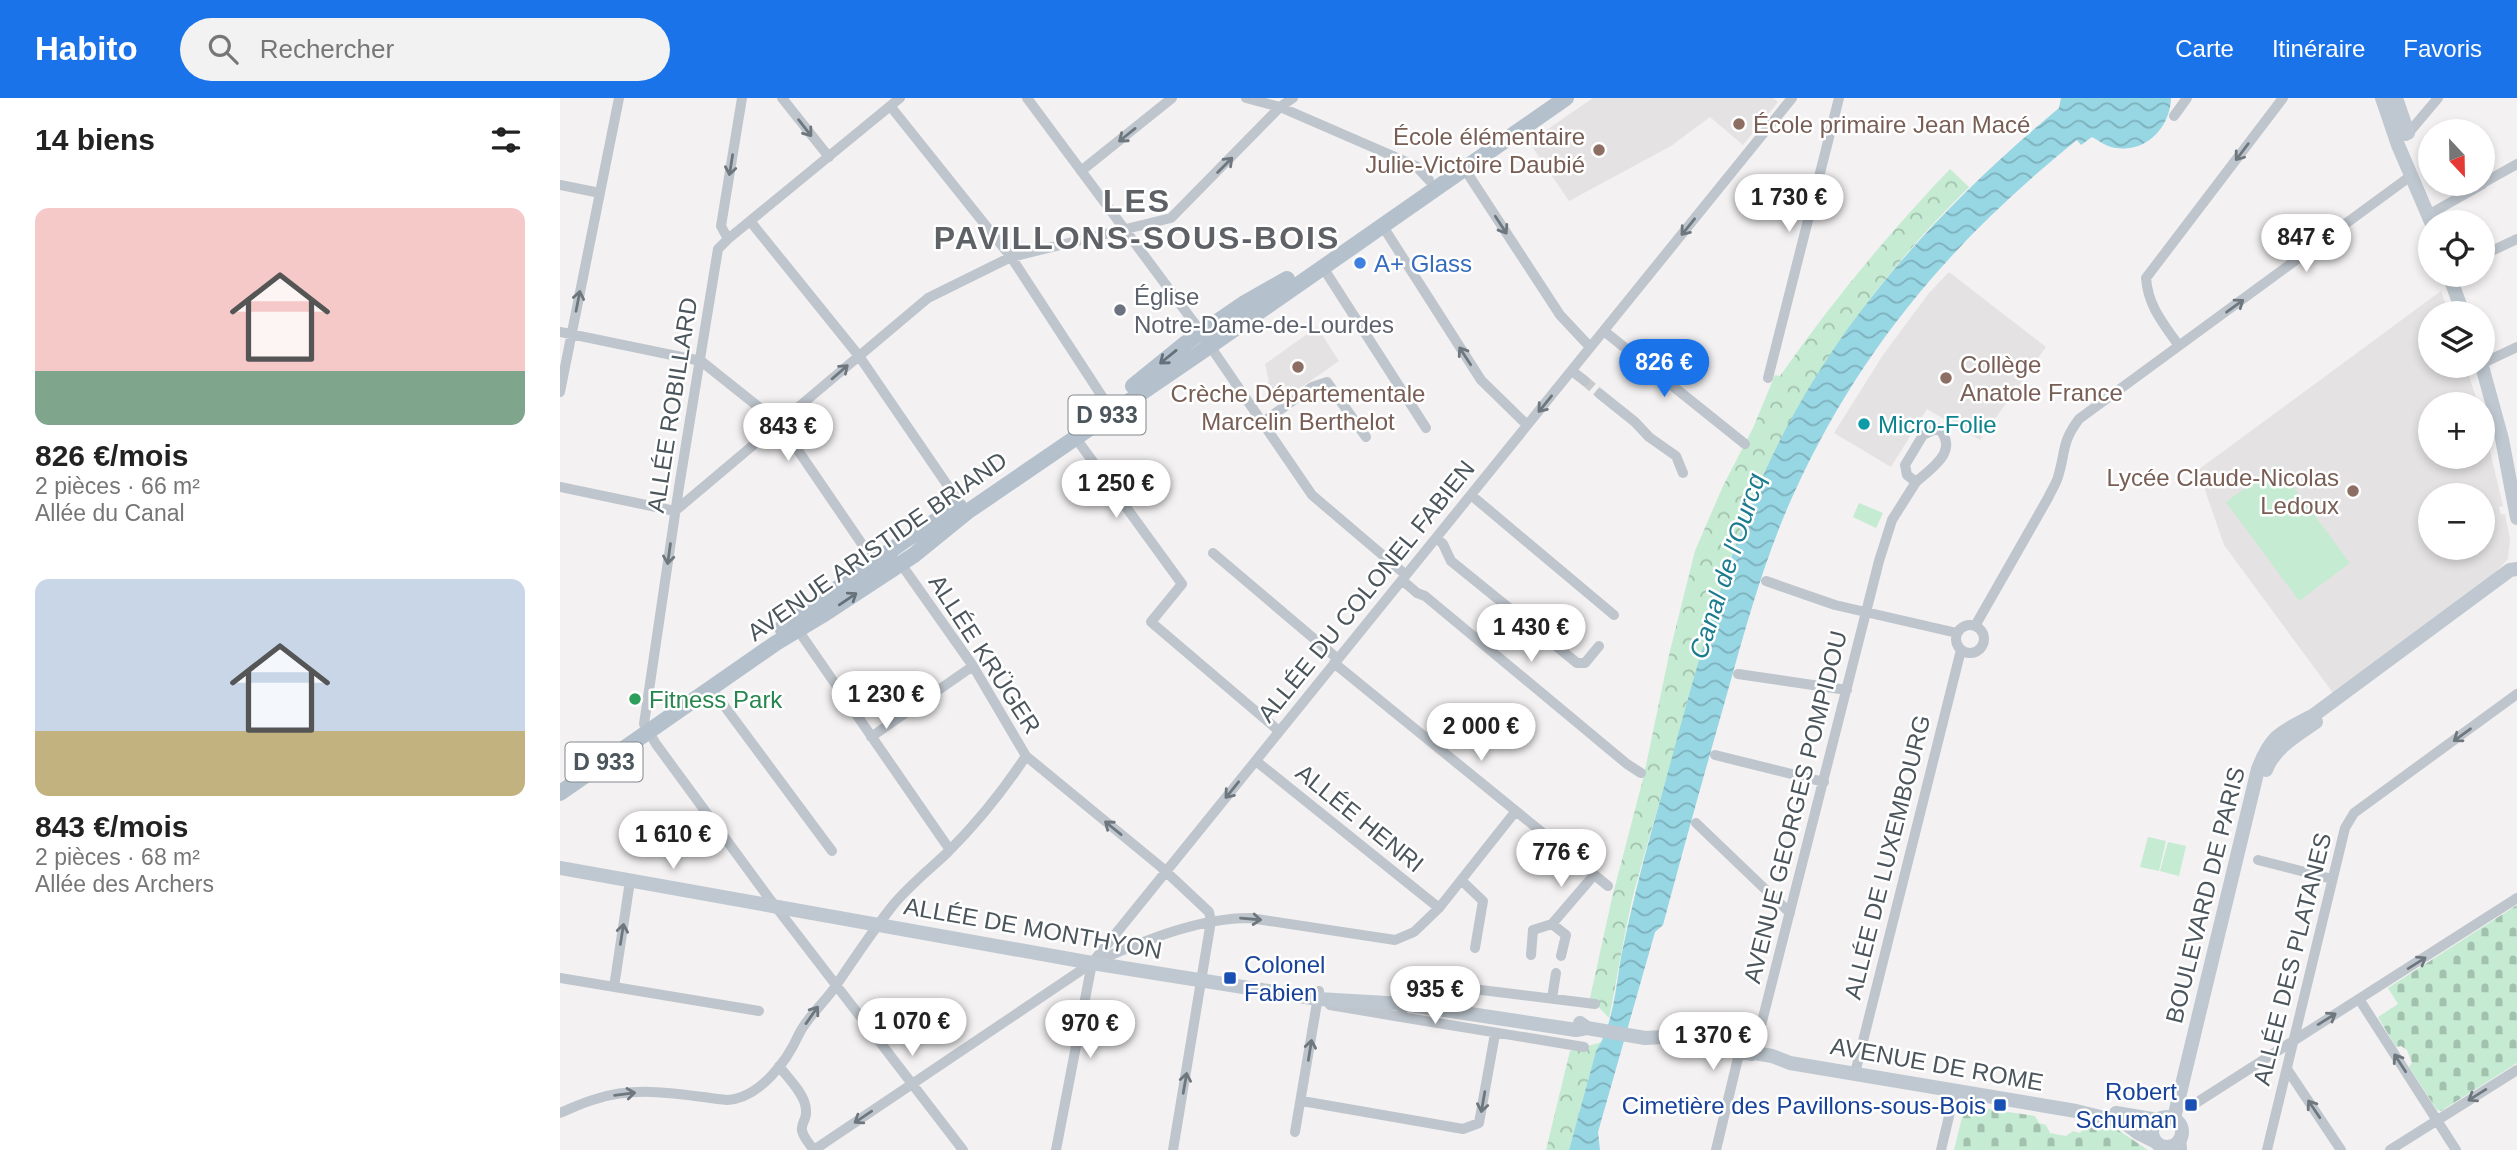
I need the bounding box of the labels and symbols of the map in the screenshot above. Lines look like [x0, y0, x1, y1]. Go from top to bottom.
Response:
place label: École primaire Jean Macé [1753, 111, 2030, 138]
marker: École primaire Jean Macé [1731, 116, 1747, 132]
one-way arrow [798, 118, 813, 136]
north arrow [2418, 119, 2496, 196]
place label: École élémentaire Julie-Victoire Daubié [1365, 123, 1585, 178]
one-way arrow [1118, 127, 1136, 142]
marker: École élémentaire Julie-Victoire Daubié [1591, 142, 1607, 158]
one-way arrow [2234, 143, 2249, 161]
one-way arrow [724, 153, 737, 176]
one-way arrow [1216, 157, 1233, 174]
pin: 1 730 € [1724, 174, 1854, 234]
district label: LES PAVILLONS-SOUS-BOIS [934, 183, 1340, 256]
pin: 847 € [2257, 214, 2355, 274]
one-way arrow [1495, 215, 1509, 235]
one-way arrow [1680, 218, 1695, 236]
place label: A+ Glass [1374, 250, 1472, 277]
marker: A+ Glass [1352, 255, 1368, 271]
place label: Église Notre-Dame-de-Lourdes [1134, 283, 1394, 338]
one-way arrow [572, 290, 586, 313]
street label: ALLÉE ROBILLARD [642, 296, 702, 514]
one-way arrow [2225, 298, 2244, 313]
marker: Église Notre-Dame-de-Lourdes [1112, 302, 1128, 318]
pin: 826 € [1615, 340, 1713, 399]
one-way arrow [1458, 347, 1473, 366]
one-way arrow [1159, 349, 1177, 365]
place label: Collège Anatole France [1960, 351, 2123, 406]
marker: Crèche Départementale Marcelin Berthelot [1290, 359, 1306, 375]
one-way arrow [831, 364, 849, 380]
marker: Collège Anatole France [1938, 370, 1954, 386]
place label: Crèche Départementale Marcelin Berthelot [1171, 380, 1425, 435]
one-way arrow [1537, 394, 1552, 413]
road number: D 933 [1068, 396, 1146, 434]
pin: 843 € [739, 404, 837, 463]
place label: Micro-Folie [1878, 411, 1997, 438]
marker: Micro-Folie [1856, 416, 1872, 432]
street label: AVENUE ARISTIDE BRIAND [742, 446, 1012, 646]
street label: ALLÉE DU COLONEL FABIEN [1252, 455, 1480, 727]
pin: 1 250 € [1051, 460, 1181, 520]
place label: Lycée Claude-Nicolas Ledoux [2106, 464, 2339, 519]
water label: Canal de l'Ourcq [1683, 469, 1771, 662]
marker: Lycée Claude-Nicolas Ledoux [2345, 483, 2361, 499]
one-way arrow [662, 542, 675, 565]
street label: ALLÉE KRÜGER [924, 569, 1046, 739]
one-way arrow [838, 591, 857, 606]
pin: 1 430 € [1466, 604, 1596, 664]
street label: AVENUE GEORGES POMPIDOU [1738, 628, 1852, 986]
pin: 1 230 € [821, 672, 951, 731]
place label: Fitness Park [649, 686, 783, 713]
marker: Fitness Park [627, 691, 643, 707]
pin: 2 000 € [1416, 704, 1546, 763]
street label: ALLÉE DE LUXEMBOURG [1839, 712, 1935, 1002]
one-way arrow [2453, 727, 2472, 742]
road number: D 933 [565, 742, 642, 782]
street label: ALLÉE HENRI [1291, 758, 1429, 878]
street label: BOULEVARD DE PARIS [2160, 764, 2250, 1026]
one-way arrow [1224, 781, 1240, 799]
pin: 1 610 € [608, 812, 738, 871]
one-way arrow [1105, 820, 1123, 836]
pin: 776 € [1512, 830, 1610, 889]
street label: ALLÉE DES PLATANES [2248, 830, 2336, 1088]
street label: ALLÉE DE MONTHYON [902, 892, 1164, 964]
one-way arrow [1239, 913, 1262, 926]
one-way arrow [616, 923, 629, 946]
place label: Colonel Fabien [1244, 951, 1325, 1006]
one-way arrow [2407, 955, 2426, 970]
pin: 935 € [1386, 967, 1484, 1026]
marker: Colonel Fabien [1222, 970, 1238, 986]
pin: 1 070 € [847, 998, 977, 1058]
pin: 970 € [1041, 1000, 1139, 1060]
one-way arrow [805, 1006, 819, 1025]
pin: 1 370 € [1648, 1012, 1778, 1072]
one-way arrow [2317, 1012, 2337, 1026]
street label: AVENUE DE ROME [1828, 1032, 2046, 1096]
one-way arrow [1304, 1039, 1317, 1062]
one-way arrow [2393, 1054, 2408, 1073]
one-way arrow [1179, 1072, 1192, 1095]
place label: Robert Schuman [2076, 1078, 2177, 1133]
one-way arrow [613, 1087, 636, 1100]
one-way arrow [2468, 1088, 2487, 1102]
one-way arrow [1476, 1090, 1489, 1112]
place label: Cimetière des Pavillons-sous-Bois [1622, 1092, 1986, 1119]
marker: Cimetière des Pavillons-sous-Bois [1992, 1097, 2008, 1113]
marker: Robert Schuman [2183, 1097, 2199, 1113]
one-way arrow [2307, 1100, 2321, 1120]
one-way arrow [854, 1110, 873, 1124]

